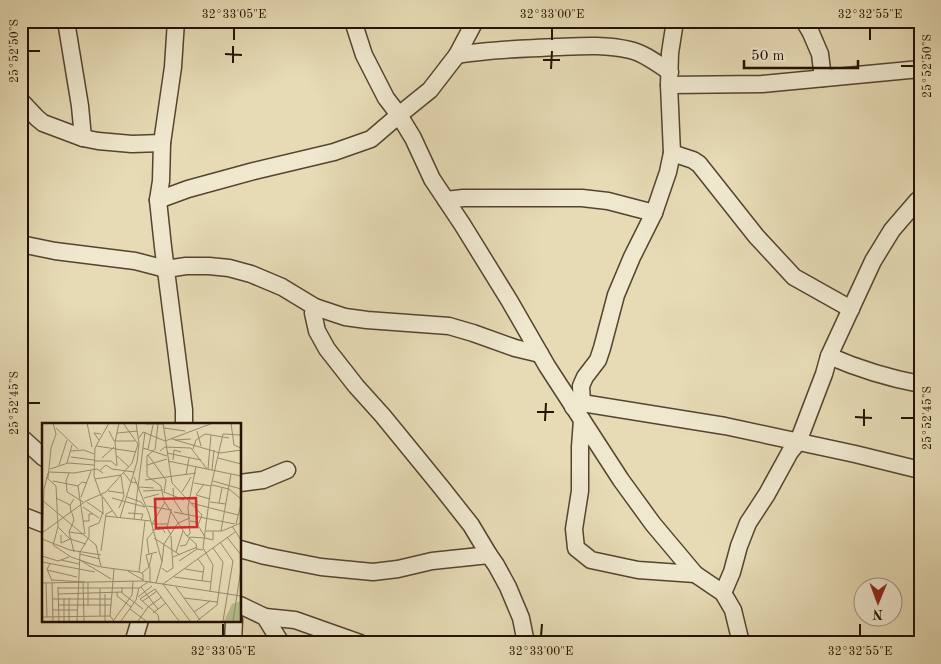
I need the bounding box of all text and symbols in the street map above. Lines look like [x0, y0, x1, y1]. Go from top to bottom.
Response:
text: 32°33'05"E [202, 8, 266, 21]
text: 32°32'55"E [838, 8, 902, 21]
text: 32°33'00"E [520, 9, 584, 21]
text: 25°52'50"S [8, 19, 21, 83]
text: 25°52'50"S [921, 34, 934, 98]
scale bar [744, 38, 857, 70]
text: 50 m [751, 49, 785, 64]
text: 25°52'45"S [8, 371, 21, 435]
text: 25°52'45"S [921, 386, 934, 450]
inset map [42, 423, 241, 622]
north arrow [854, 576, 904, 626]
text: N [872, 607, 883, 621]
text: 32°33'05"E [191, 645, 255, 658]
text: 32°32'55"E [828, 645, 892, 658]
text: 32°33'00"E [509, 646, 573, 658]

